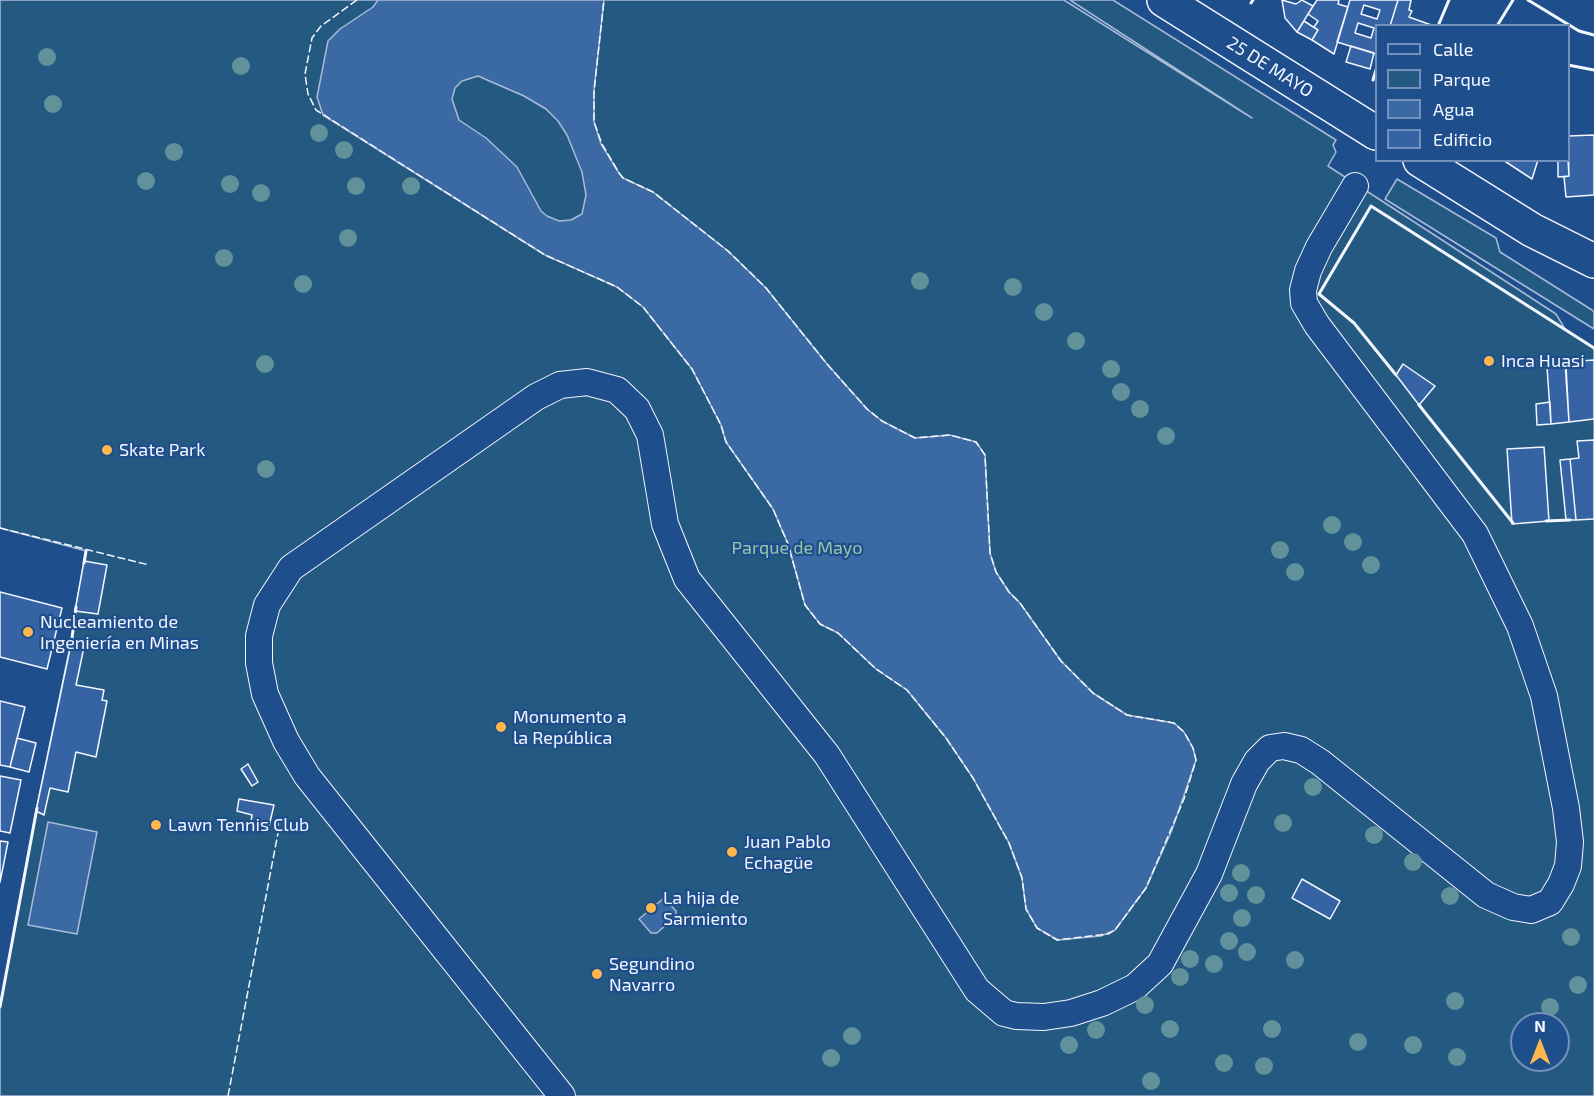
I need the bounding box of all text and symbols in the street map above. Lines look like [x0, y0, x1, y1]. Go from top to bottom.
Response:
legend [1375, 24, 1570, 162]
street label: 25 DE MAYO [1223, 32, 1317, 102]
text: Calle [1433, 38, 1474, 60]
text: Parque [1433, 68, 1491, 90]
text: Agua [1433, 98, 1474, 120]
text: Edificio [1433, 128, 1492, 150]
place label: Inca Huasi [1501, 350, 1585, 372]
marker: Inca Huasi [1482, 354, 1496, 368]
place label: Skate Park [119, 439, 205, 461]
marker: Skate Park [100, 443, 114, 457]
park label: Parque de Mayo [732, 537, 862, 559]
place label: Nucleamiento de Ingeniería en Minas [40, 611, 199, 654]
marker: Nucleamiento de Ingeniería en Minas [21, 625, 35, 639]
place label: Monumento a la República [513, 706, 627, 748]
marker: Monumento a la República [494, 720, 508, 734]
place label: Lawn Tennis Club [168, 814, 309, 836]
marker: Lawn Tennis Club [149, 818, 163, 832]
place label: Juan Pablo Echagüe [744, 831, 831, 874]
marker: Juan Pablo Echagüe [725, 845, 739, 859]
place label: La hija de Sarmiento [663, 887, 748, 930]
marker: La hija de Sarmiento [644, 901, 658, 915]
place label: Segundino Navarro [609, 953, 695, 996]
marker: Segundino Navarro [590, 967, 604, 981]
north arrow [1510, 1012, 1570, 1072]
text: N [1534, 1016, 1546, 1035]

